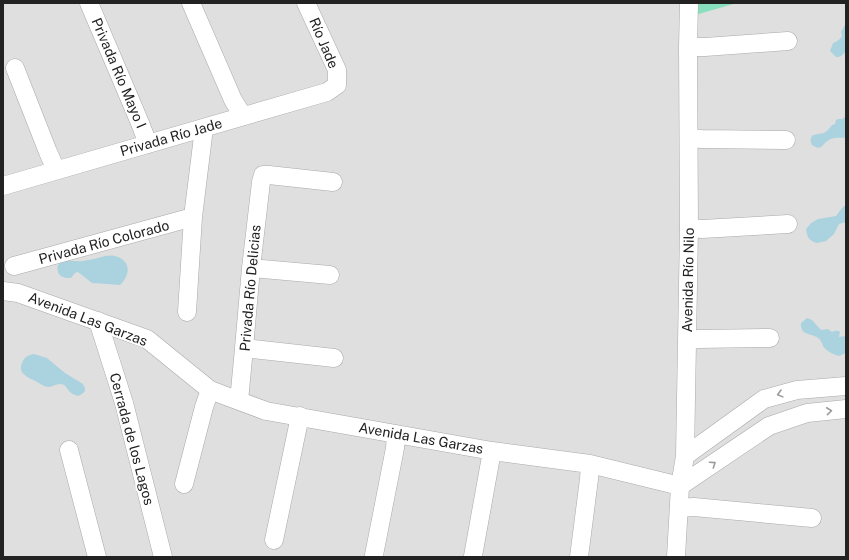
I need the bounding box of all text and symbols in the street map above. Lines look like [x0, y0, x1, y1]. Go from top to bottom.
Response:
street label: Privada Río Mayo I [89, 15, 149, 131]
street label: Río Jade [306, 15, 342, 71]
street label: Privada Río Jade [118, 115, 224, 159]
street label: Privada Río Colorado [37, 217, 171, 267]
street label: Privada Río Delicias [236, 224, 264, 352]
street label: Avenida Río Nilo [679, 227, 697, 333]
street label: Avenida Las Garzas [26, 289, 150, 349]
street label: Cerrada de los Lagos [107, 371, 157, 507]
one-way arrow [776, 390, 783, 398]
one-way arrow [826, 406, 832, 415]
street label: Avenida Las Garzas [358, 419, 484, 457]
one-way arrow [708, 462, 715, 469]

